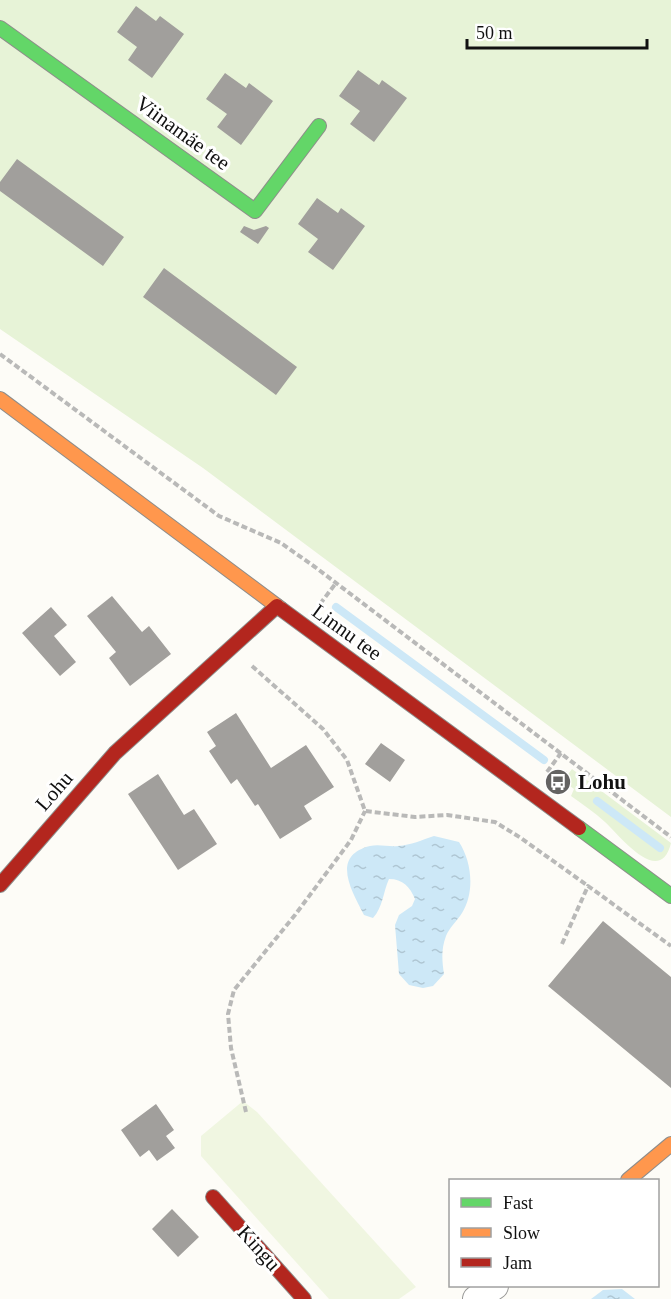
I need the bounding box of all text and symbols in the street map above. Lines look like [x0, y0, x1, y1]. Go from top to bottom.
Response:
scale bar [467, 12, 647, 50]
text: 50 m [476, 23, 513, 43]
street label: Viinamäe tee [131, 91, 235, 175]
street label: Linnu tee [308, 599, 386, 665]
street label: Lohu [30, 766, 78, 816]
bus stop icon: Lohu [543, 767, 573, 797]
place label: Lohu [578, 770, 626, 794]
legend [449, 1179, 659, 1287]
text: Fast [503, 1193, 533, 1213]
street label: Kingu [233, 1220, 286, 1276]
text: Slow [503, 1223, 540, 1243]
text: Jam [503, 1253, 532, 1273]

